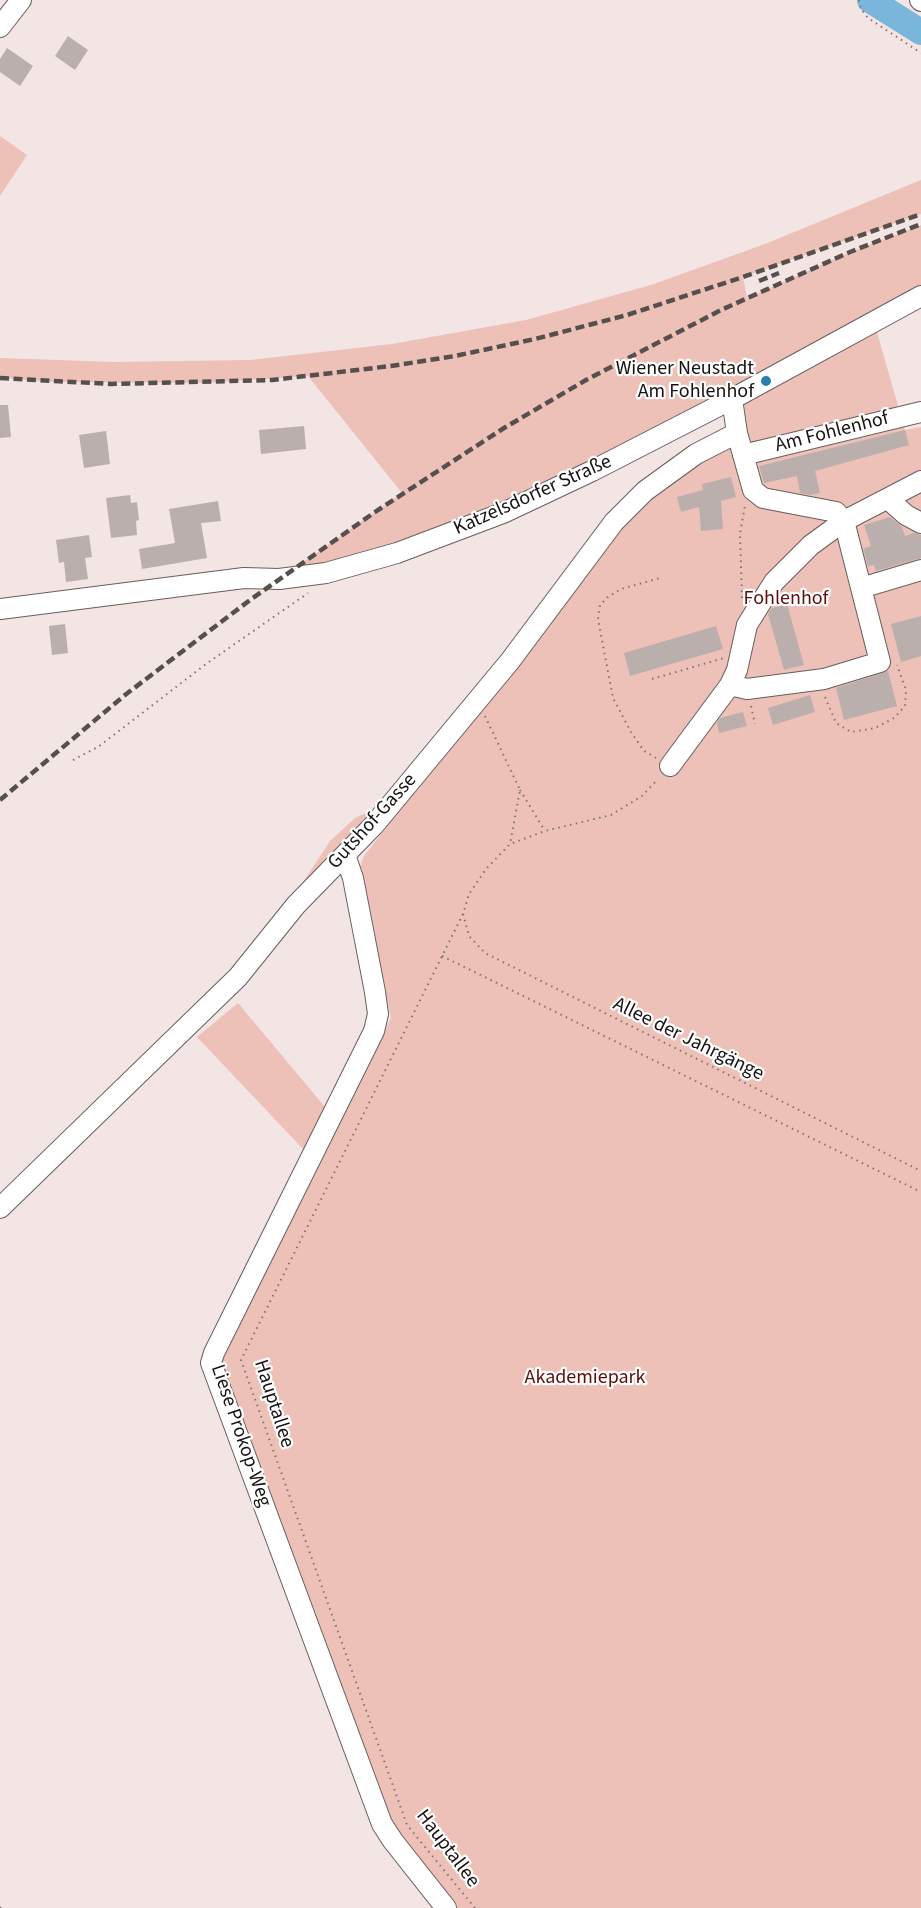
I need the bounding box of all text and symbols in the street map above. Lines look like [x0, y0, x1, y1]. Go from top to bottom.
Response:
place label: Wiener Neustadt Am Fohlenhof [616, 358, 754, 405]
marker: Wiener Neustadt Am Fohlenhof [759, 374, 773, 388]
street label: Am Fohlenhof [773, 407, 891, 459]
street label: Katzelsdorfer Straße [450, 450, 616, 542]
park label: Fohlenhof [744, 588, 828, 612]
street label: Gutshof-Gasse [324, 769, 422, 875]
street label: Allee der Jahrgänge [609, 993, 767, 1087]
street label: Hauptallee [247, 1357, 299, 1451]
street label: Liese Prokop-Weg [204, 1362, 276, 1510]
park label: Akademiepark [525, 1367, 645, 1391]
street label: Hauptallee [410, 1805, 484, 1893]

